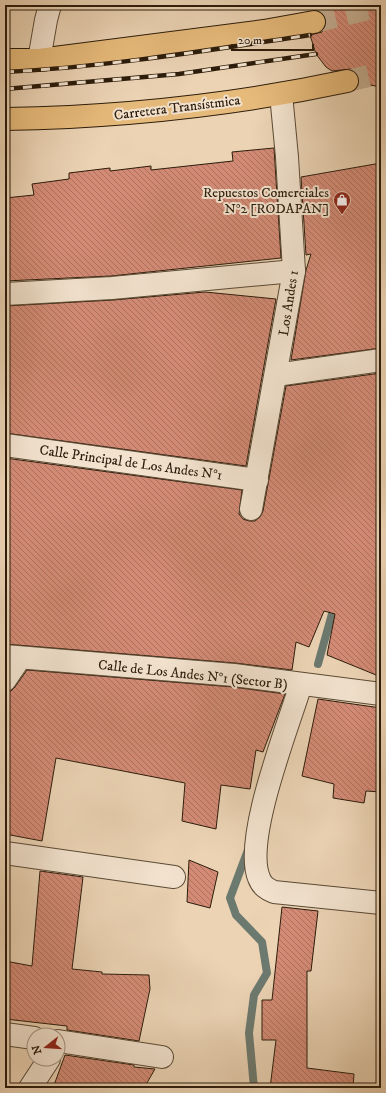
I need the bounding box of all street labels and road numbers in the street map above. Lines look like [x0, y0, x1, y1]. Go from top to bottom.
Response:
street label: Carretera Transístmica [113, 91, 241, 125]
street label: Los Andes 1 [275, 269, 303, 337]
street label: Calle Principal de Los Andes N°1 [38, 441, 224, 485]
street label: Calle de Los Andes N°1 (Sector B) [97, 656, 289, 694]

